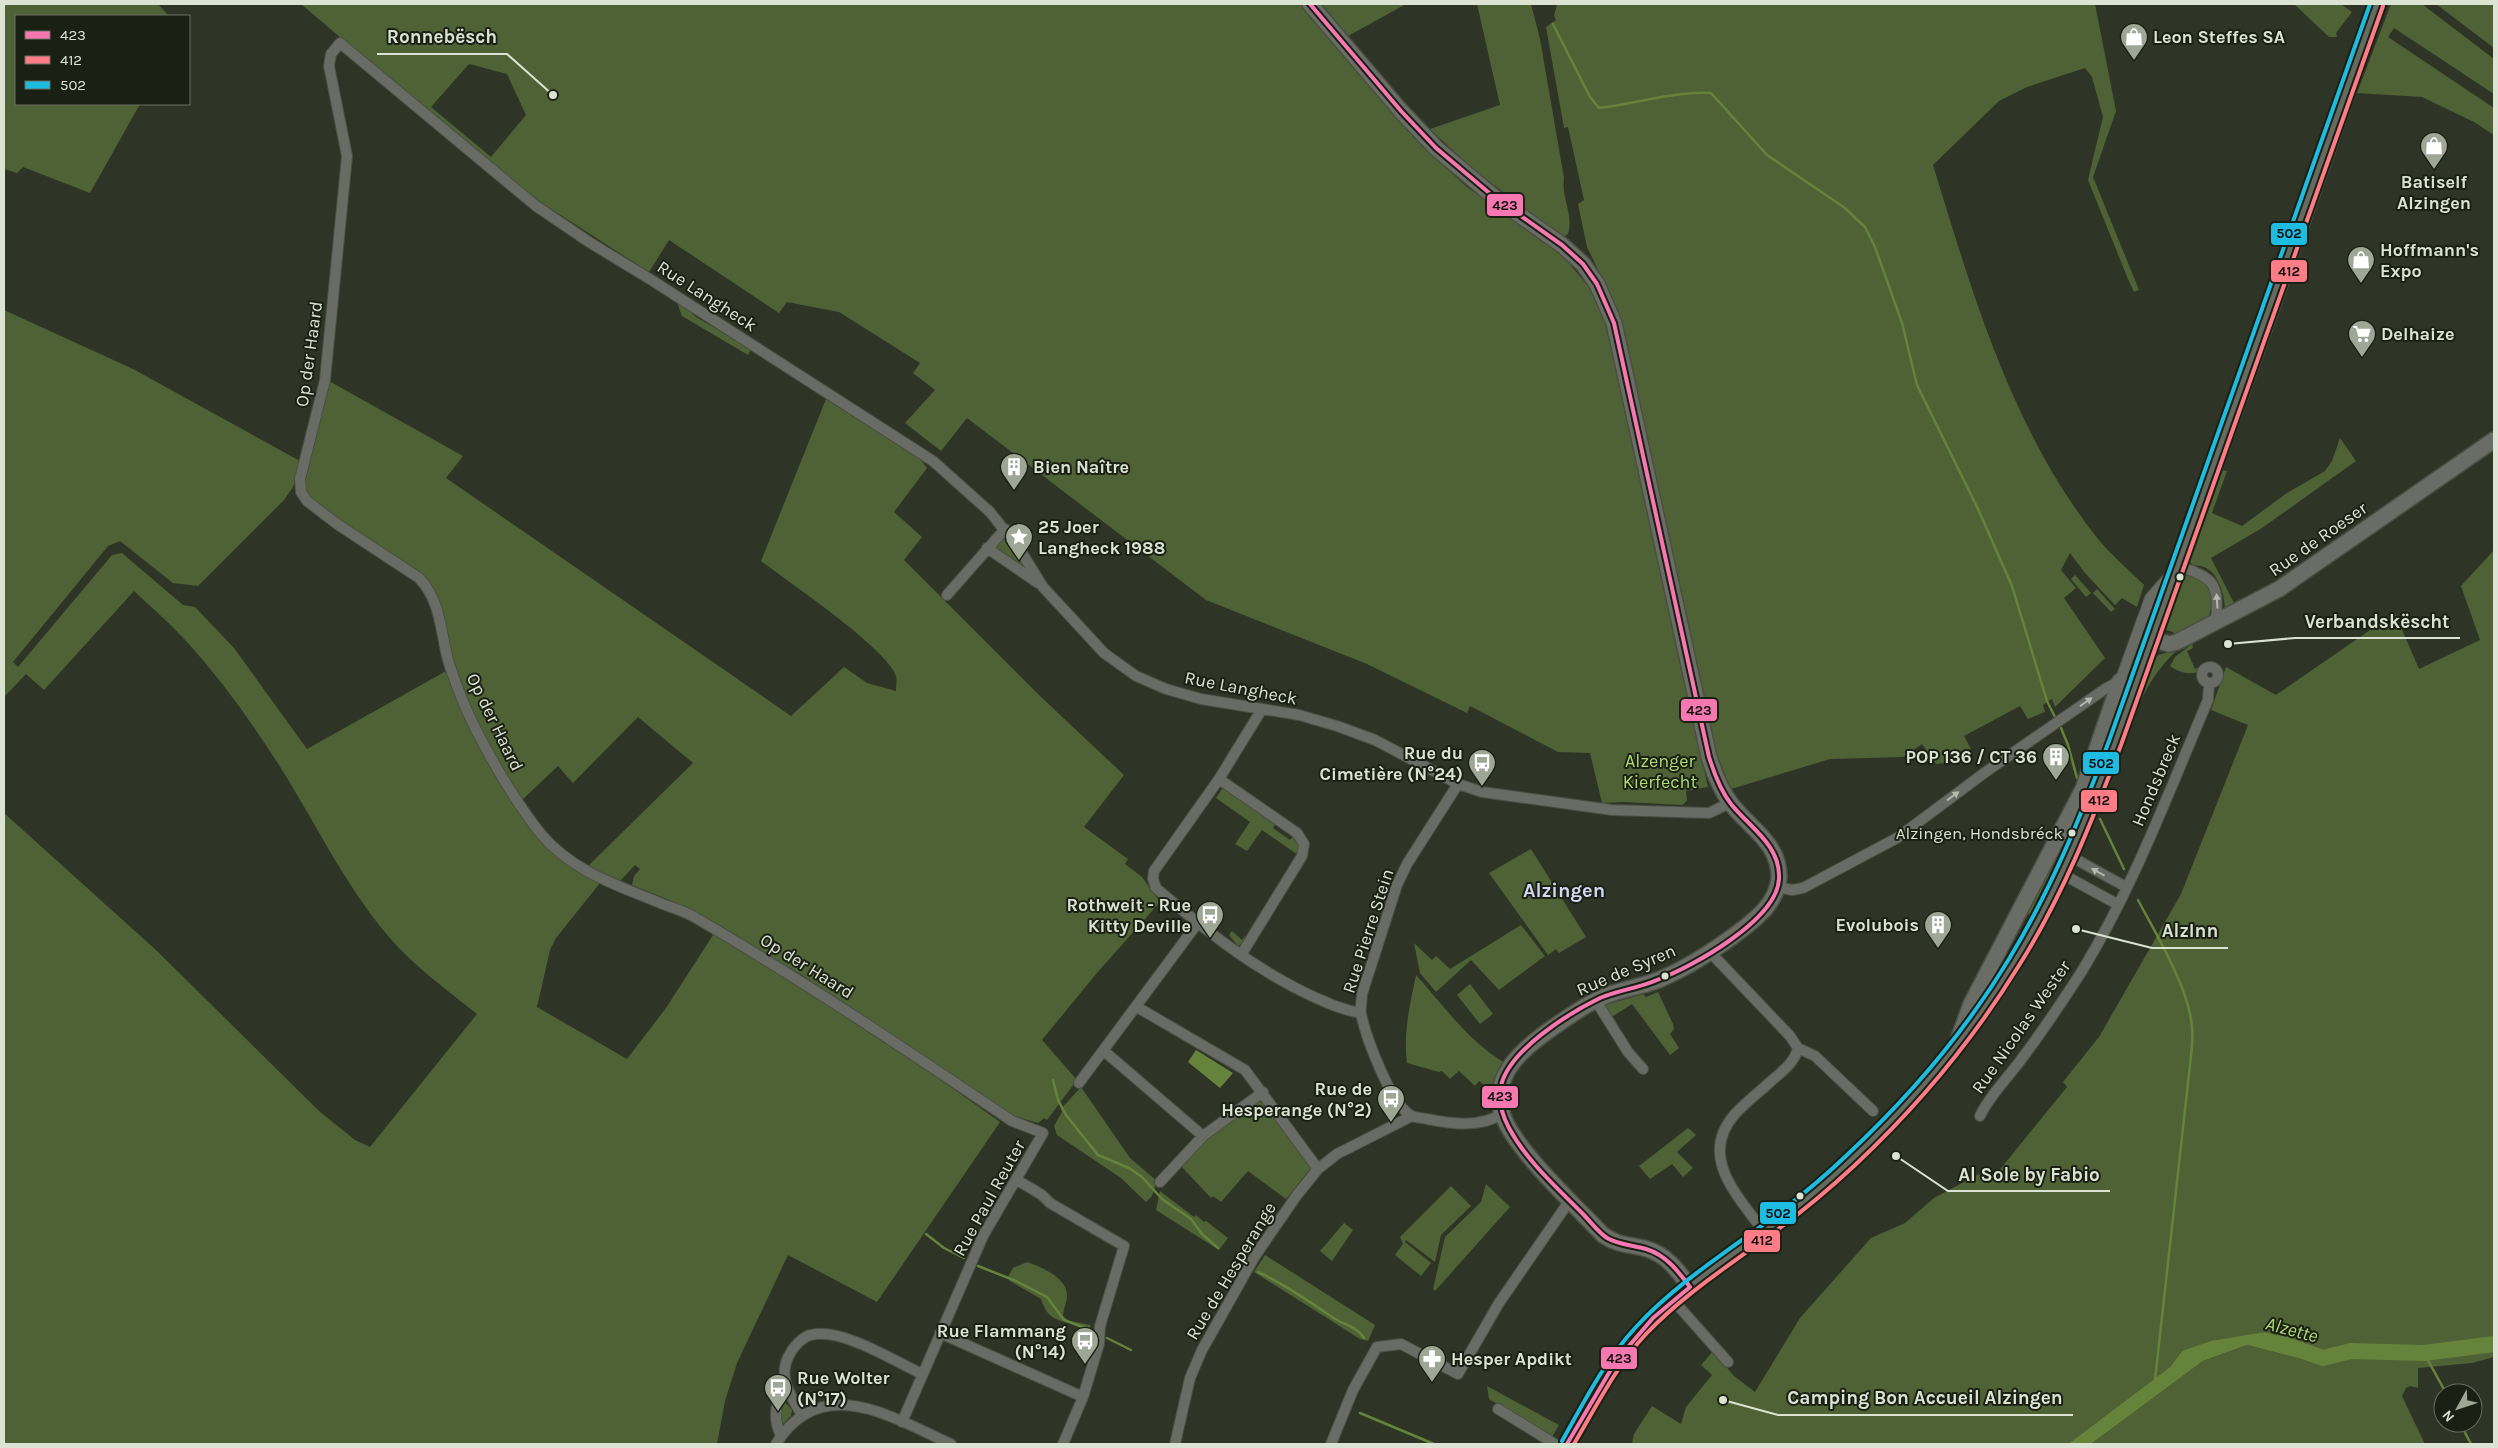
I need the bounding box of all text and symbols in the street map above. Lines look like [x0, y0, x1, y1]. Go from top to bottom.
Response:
legend [15, 15, 190, 105]
callout: Ronnebësch [377, 20, 507, 54]
shop icon: Leon Steffes SA [2119, 22, 2149, 61]
text: 423 [60, 26, 86, 44]
text: Ronnebësch [387, 26, 497, 48]
place label: Leon Steffes SA [2153, 26, 2285, 48]
text: 412 [60, 51, 82, 69]
text: 502 [60, 76, 86, 94]
shop icon: Batiself Alzingen [2419, 131, 2449, 170]
place label: Batiself Alzingen [2397, 171, 2471, 214]
line badge: 423 [1486, 193, 1524, 217]
text: 423 [1492, 197, 1518, 214]
line badge: 502 [2270, 222, 2308, 246]
text: 502 [2276, 225, 2302, 242]
place label: Hoffmann's Expo [2380, 239, 2479, 282]
shop icon: Hoffmann's Expo [2346, 245, 2376, 284]
street label: Rue Langheck [653, 256, 761, 336]
line badge: 412 [2270, 259, 2308, 283]
text: 412 [2278, 263, 2300, 280]
street label: Op der Haard [291, 300, 327, 408]
supermarket icon: Delhaize [2347, 319, 2377, 358]
place label: Delhaize [2381, 323, 2454, 345]
building icon: Bien Naître [999, 452, 1029, 491]
place label: Bien Naître [1033, 456, 1129, 478]
street label: Rue de Roeser [2265, 497, 2372, 581]
place label: 25 Joer Langheck 1988 [1038, 516, 1165, 559]
place icon: 25 Joer Langheck 1988 [1004, 522, 1034, 561]
unlabelled marker [2175, 572, 2185, 582]
one-way arrow [2212, 593, 2220, 609]
callout: Verbandskëscht [2295, 604, 2460, 638]
text: Verbandskëscht [2304, 611, 2450, 633]
street label: Rue Langheck [1183, 666, 1299, 710]
street label: Op der Haard [462, 669, 528, 775]
one-way arrow [2079, 697, 2093, 707]
line badge: 423 [1680, 698, 1718, 722]
text: 423 [1686, 702, 1712, 719]
street label: Hondsbreck [2127, 730, 2185, 830]
place label: Rue du Cimetière (N°24) [1319, 742, 1463, 785]
building icon: POP 136 / CT 36 [2041, 742, 2071, 781]
place label: POP 136 / CT 36 [1905, 746, 2037, 768]
bus stop icon: Rue du Cimetière (N°24) [1467, 748, 1497, 787]
park label: Alzenger Kierfecht [1623, 750, 1697, 793]
line badge: 502 [2082, 751, 2120, 775]
text: 502 [2088, 755, 2114, 772]
line badge: 412 [2080, 789, 2118, 813]
one-way arrow [1947, 791, 1960, 801]
text: 412 [2088, 792, 2110, 809]
place label: Alzingen, Hondsbréck [1896, 823, 2063, 843]
marker: Alzingen, Hondsbréck [2067, 828, 2077, 838]
street label: Rue Pierre Stein [1338, 866, 1398, 996]
one-way arrow [2091, 867, 2104, 876]
district label: Alzingen [1523, 879, 1605, 902]
place label: Rothweit - Rue Kitty Deville [1066, 894, 1191, 937]
bus stop icon: Rothweit - Rue Kitty Deville [1195, 900, 1225, 939]
building icon: Evolubois [1923, 910, 1953, 949]
place label: Evolubois [1836, 914, 1919, 936]
callout: AlzInn [2152, 914, 2228, 948]
text: AlzInn [2162, 920, 2218, 942]
street label: Op der Haard [756, 929, 858, 1003]
street label: Rue de Syren [1573, 939, 1679, 1001]
street label: Rue Nicolas Wester [1967, 956, 2076, 1098]
unlabelled marker [1660, 971, 1670, 981]
place label: Rue de Hesperange (N°2) [1221, 1078, 1372, 1121]
bus stop icon: Rue de Hesperange (N°2) [1376, 1084, 1406, 1123]
line badge: 423 [1481, 1085, 1519, 1109]
text: 423 [1487, 1088, 1513, 1105]
street label: Rue Paul Reuter [948, 1136, 1030, 1260]
callout: Al Sole by Fabio [1948, 1157, 2110, 1191]
text: Al Sole by Fabio [1958, 1164, 2100, 1186]
unlabelled marker [1795, 1191, 1805, 1201]
street label: Rue de Hesperange [1181, 1198, 1281, 1344]
line badge: 502 [1759, 1201, 1797, 1225]
text: 502 [1765, 1205, 1791, 1222]
line badge: 412 [1743, 1229, 1781, 1253]
text: 412 [1751, 1232, 1773, 1249]
water label: Alzette [2263, 1312, 2320, 1348]
place label: Rue Flammang (N°14) [937, 1320, 1067, 1363]
bus stop icon: Rue Flammang (N°14) [1070, 1326, 1100, 1365]
pharmacy icon: Hesper Apdikt [1417, 1344, 1447, 1383]
line badge: 423 [1600, 1346, 1638, 1370]
place label: Hesper Apdikt [1451, 1348, 1572, 1370]
text: 423 [1606, 1350, 1632, 1367]
place label: Rue Wolter (N°17) [797, 1367, 890, 1410]
bus stop icon: Rue Wolter (N°17) [763, 1373, 793, 1412]
callout: Camping Bon Accueil Alzingen [1778, 1381, 2073, 1415]
north arrow [2433, 1383, 2483, 1433]
text: Camping Bon Accueil Alzingen [1787, 1387, 2063, 1409]
text: N [2439, 1407, 2458, 1425]

